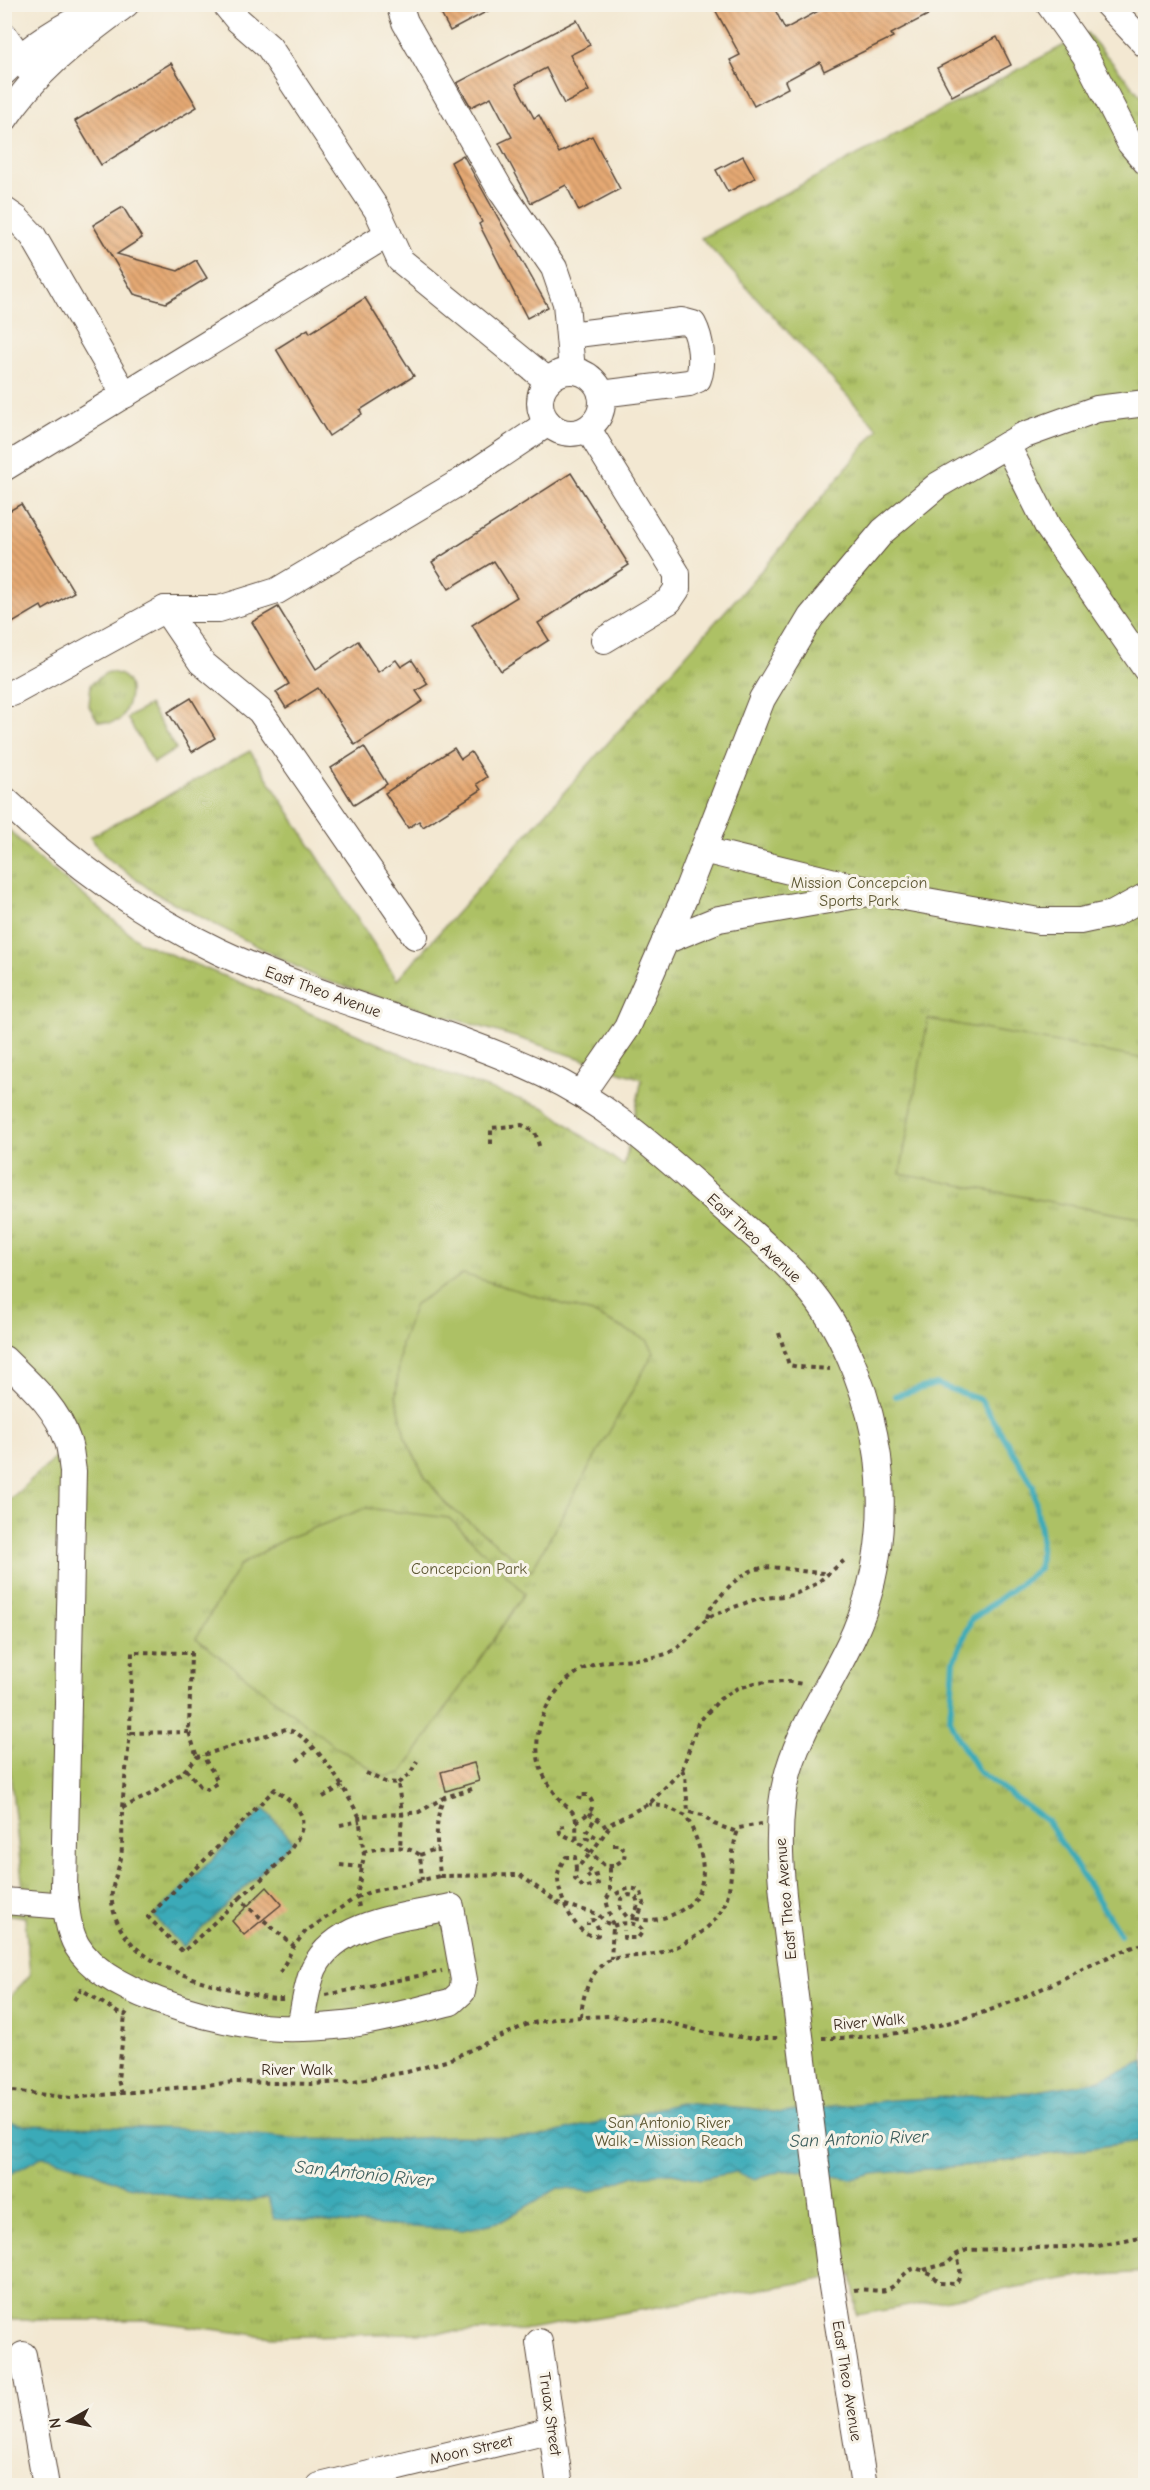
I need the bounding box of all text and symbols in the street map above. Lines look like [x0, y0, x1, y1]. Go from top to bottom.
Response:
park label: Mission Concepcion Sports Park [791, 874, 927, 910]
street label: East Theo Avenue [263, 963, 383, 1021]
street label: East Theo Avenue [703, 1190, 805, 1286]
park label: Concepcion Park [411, 1560, 527, 1578]
street label: East Theo Avenue [772, 1837, 800, 1961]
street label: River Walk [833, 2010, 906, 2034]
street label: River Walk [261, 2061, 333, 2079]
park label: San Antonio River Walk - Mission Reach [595, 2114, 743, 2150]
water label: San Antonio River [789, 2126, 929, 2152]
water label: San Antonio River [294, 2156, 435, 2192]
street label: East Theo Avenue [829, 2319, 865, 2443]
street label: Truax Street [535, 2371, 565, 2457]
north arrow [39, 2391, 99, 2451]
text: N [45, 2417, 65, 2430]
street label: Moon Street [428, 2432, 515, 2468]

